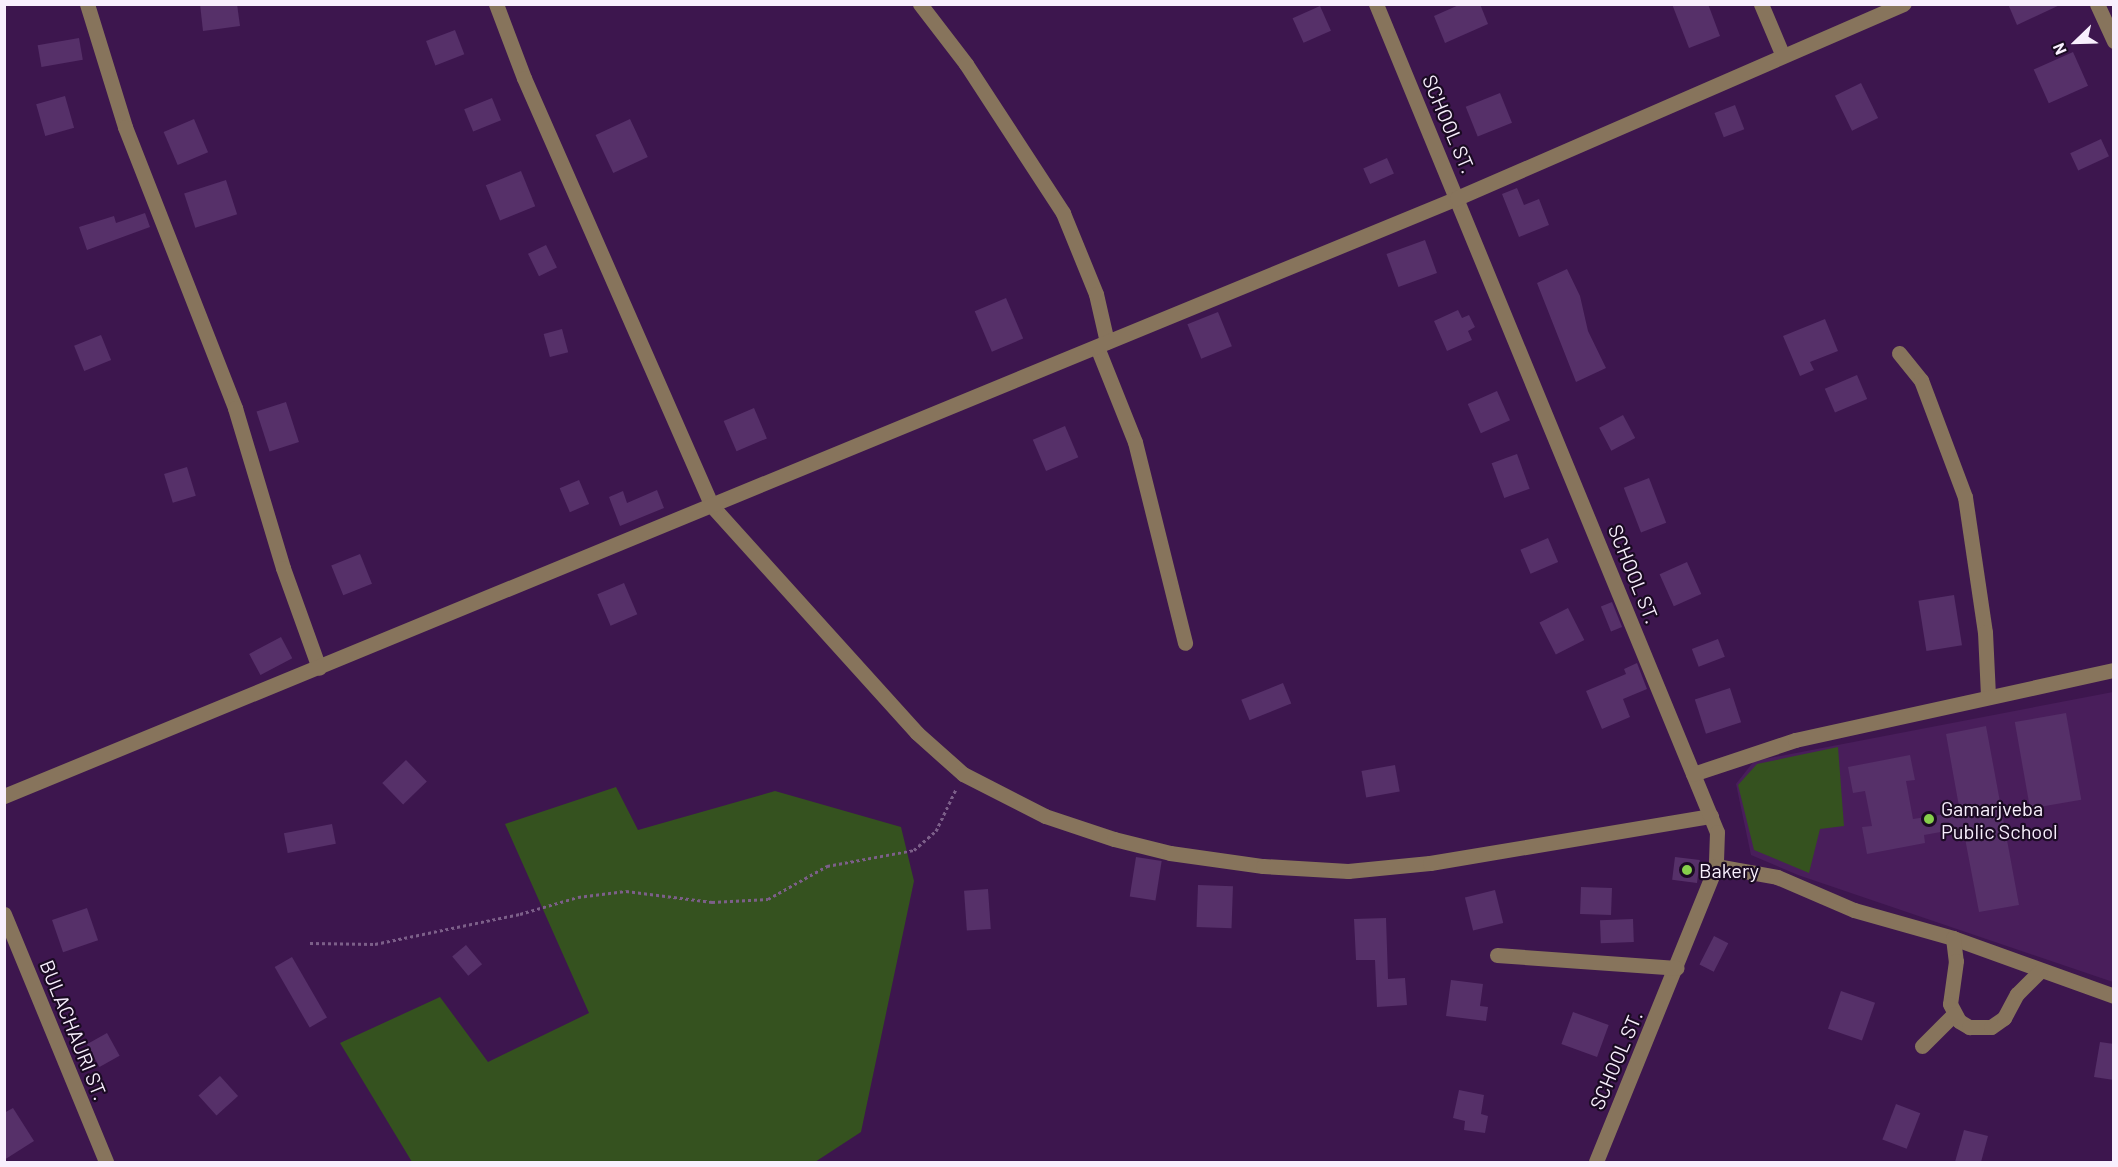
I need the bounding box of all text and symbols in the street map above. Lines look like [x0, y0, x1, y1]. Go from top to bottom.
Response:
north arrow [2046, 12, 2106, 72]
text: N [2048, 41, 2070, 58]
street label: SCHOOL ST. [1417, 71, 1481, 177]
street label: SCHOOL ST. [1603, 521, 1665, 627]
place label: Gamarjveba Public School [1941, 796, 2058, 843]
marker: Gamarjveba Public School [1922, 812, 1936, 826]
place label: Bakery [1699, 858, 1759, 882]
marker: Bakery [1680, 863, 1694, 877]
street label: BULACHAURI ST. [35, 956, 113, 1104]
street label: SCHOOL ST. [1584, 1007, 1648, 1113]

